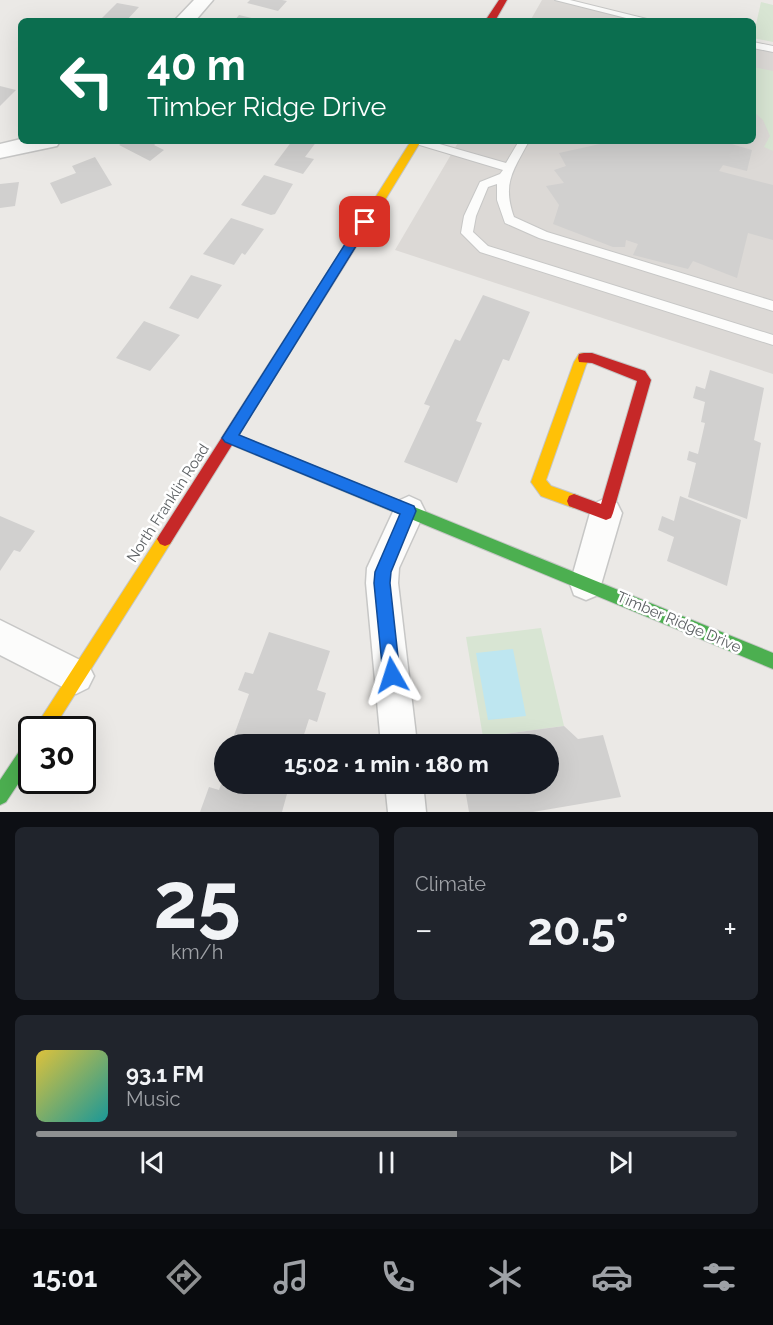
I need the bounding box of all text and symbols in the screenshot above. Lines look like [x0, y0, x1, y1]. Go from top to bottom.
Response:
text: 40 m [147, 41, 246, 90]
icon: left [48, 42, 126, 120]
text: Timber Ridge Drive [147, 91, 386, 122]
pin [339, 196, 390, 247]
icon: arrive [348, 205, 381, 238]
street label: North Franklin Road [123, 440, 213, 566]
street label: Timber Ridge Drive [614, 588, 744, 656]
position arrow [360, 643, 424, 707]
speed limit sign: 30 [18, 716, 96, 794]
text: 15:02 · 1 min · 180 m [284, 751, 489, 777]
text: 25 [153, 855, 241, 946]
text: Climate [415, 872, 486, 896]
text: 20.5° [528, 903, 628, 956]
text: − [415, 910, 433, 949]
text: + [723, 910, 737, 949]
text: km/h [171, 940, 223, 964]
text: 93.1 FM [126, 1061, 204, 1087]
text: Music [126, 1087, 180, 1111]
icon: previous [136, 1146, 169, 1179]
icon: pause [370, 1146, 403, 1179]
icon: next [604, 1146, 637, 1179]
icon: directions [163, 1256, 205, 1298]
icon: music [270, 1256, 312, 1298]
icon: phone [377, 1256, 419, 1298]
icon: climate [484, 1256, 526, 1298]
icon: car [591, 1256, 633, 1298]
icon: filters [698, 1256, 740, 1298]
text: 15:01 [33, 1262, 97, 1293]

